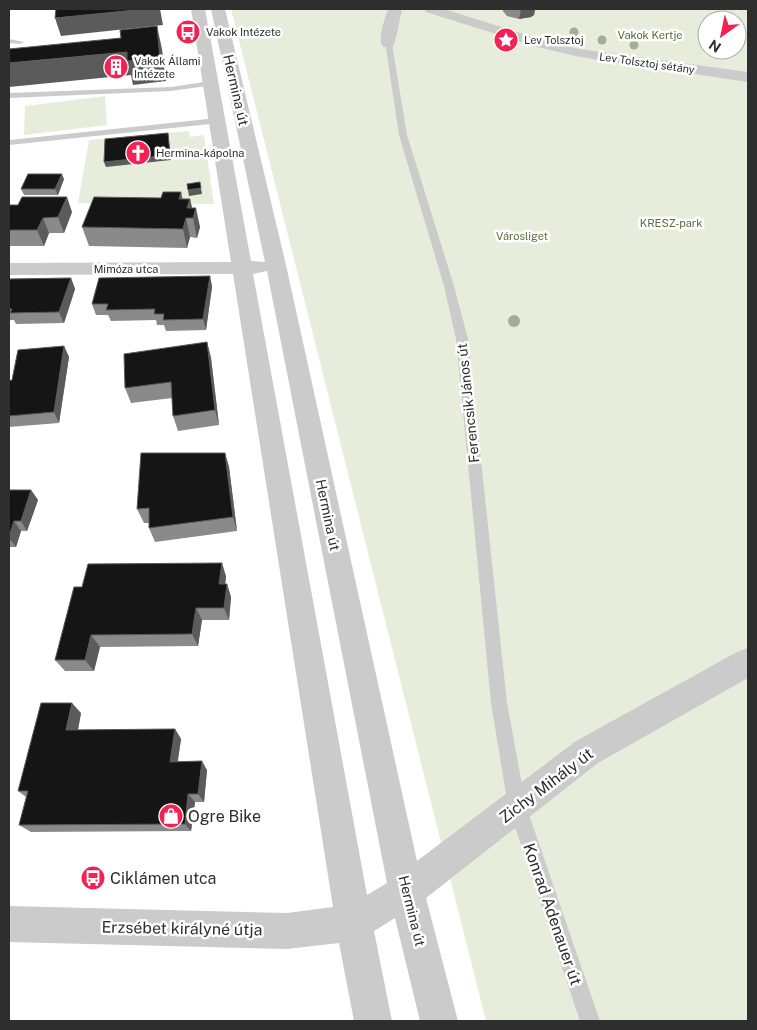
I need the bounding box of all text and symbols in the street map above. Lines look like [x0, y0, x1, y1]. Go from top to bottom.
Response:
north arrow [697, 10, 747, 60]
bus stop icon: Vakok Intézete [175, 19, 201, 45]
place label: Vakok Intézete [206, 26, 281, 38]
place icon: Lev Tolsztoj [493, 27, 519, 53]
park label: Vakok Kertje [617, 29, 683, 41]
place label: Lev Tolsztoj [524, 34, 584, 46]
text: N [706, 36, 724, 56]
street label: Lev Tolsztoj sétány [598, 50, 696, 76]
street label: Hermina út [220, 53, 252, 127]
building icon: Vakok Állami Intézete [103, 54, 129, 80]
place label: Vakok Állami Intézete [134, 54, 201, 80]
church icon: Hermina-kápolna [125, 140, 151, 166]
place label: Hermina-kápolna [156, 147, 244, 159]
park label: KRESZ-park [640, 217, 702, 229]
park label: Városliget [496, 230, 548, 242]
street label: Mimóza utca [94, 263, 158, 275]
street label: Ferencsik János út [454, 342, 482, 464]
street label: Hermina út [313, 478, 343, 552]
street label: Zichy Mihály út [496, 744, 597, 827]
shop icon: Ogre Bike [158, 803, 184, 829]
place label: Ogre Bike [188, 807, 261, 826]
street label: Konrad Adenauer út [519, 841, 586, 988]
bus stop icon: Ciklámen utca [80, 865, 106, 891]
place label: Ciklámen utca [110, 869, 216, 888]
street label: Hermina út [395, 874, 429, 948]
street label: Erzsébet királyné útja [101, 918, 263, 939]

